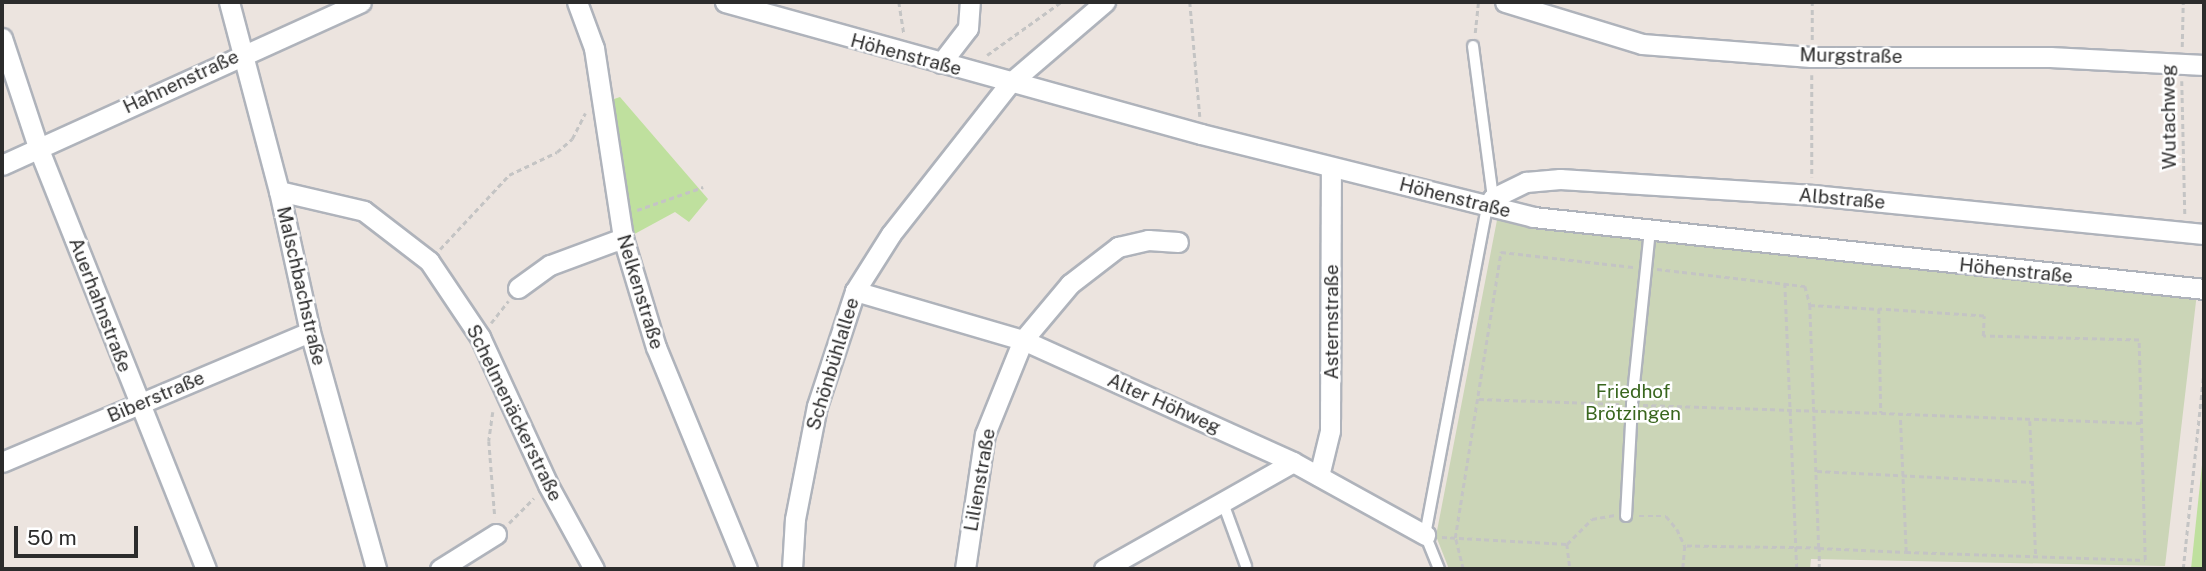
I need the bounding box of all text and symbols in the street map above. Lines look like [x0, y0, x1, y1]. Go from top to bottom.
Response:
street label: Höhenstraße [848, 29, 964, 81]
street label: Murgstraße [1799, 44, 1903, 68]
street label: Hahnenstraße [120, 45, 242, 119]
street label: Wutachweg [2157, 64, 2181, 170]
street label: Höhenstraße [1397, 173, 1513, 223]
street label: Albstraße [1798, 184, 1886, 214]
street label: Malschbachstraße [272, 204, 330, 368]
street label: Nelkenstraße [612, 232, 668, 352]
street label: Auerhahnstraße [64, 235, 136, 375]
street label: Höhenstraße [1958, 254, 2074, 288]
street label: Asternstraße [1321, 264, 1343, 380]
street label: Schönbühlallee [802, 295, 864, 433]
street label: Schelmenäckerstraße [461, 321, 567, 505]
street label: Biberstraße [104, 366, 208, 428]
street label: Alter Höhweg [1104, 369, 1224, 439]
park label: Friedhof Brötzingen [1585, 381, 1681, 425]
street label: Lilienstraße [960, 427, 1000, 533]
scale bar [18, 512, 142, 556]
text: 50 m [27, 525, 77, 550]

